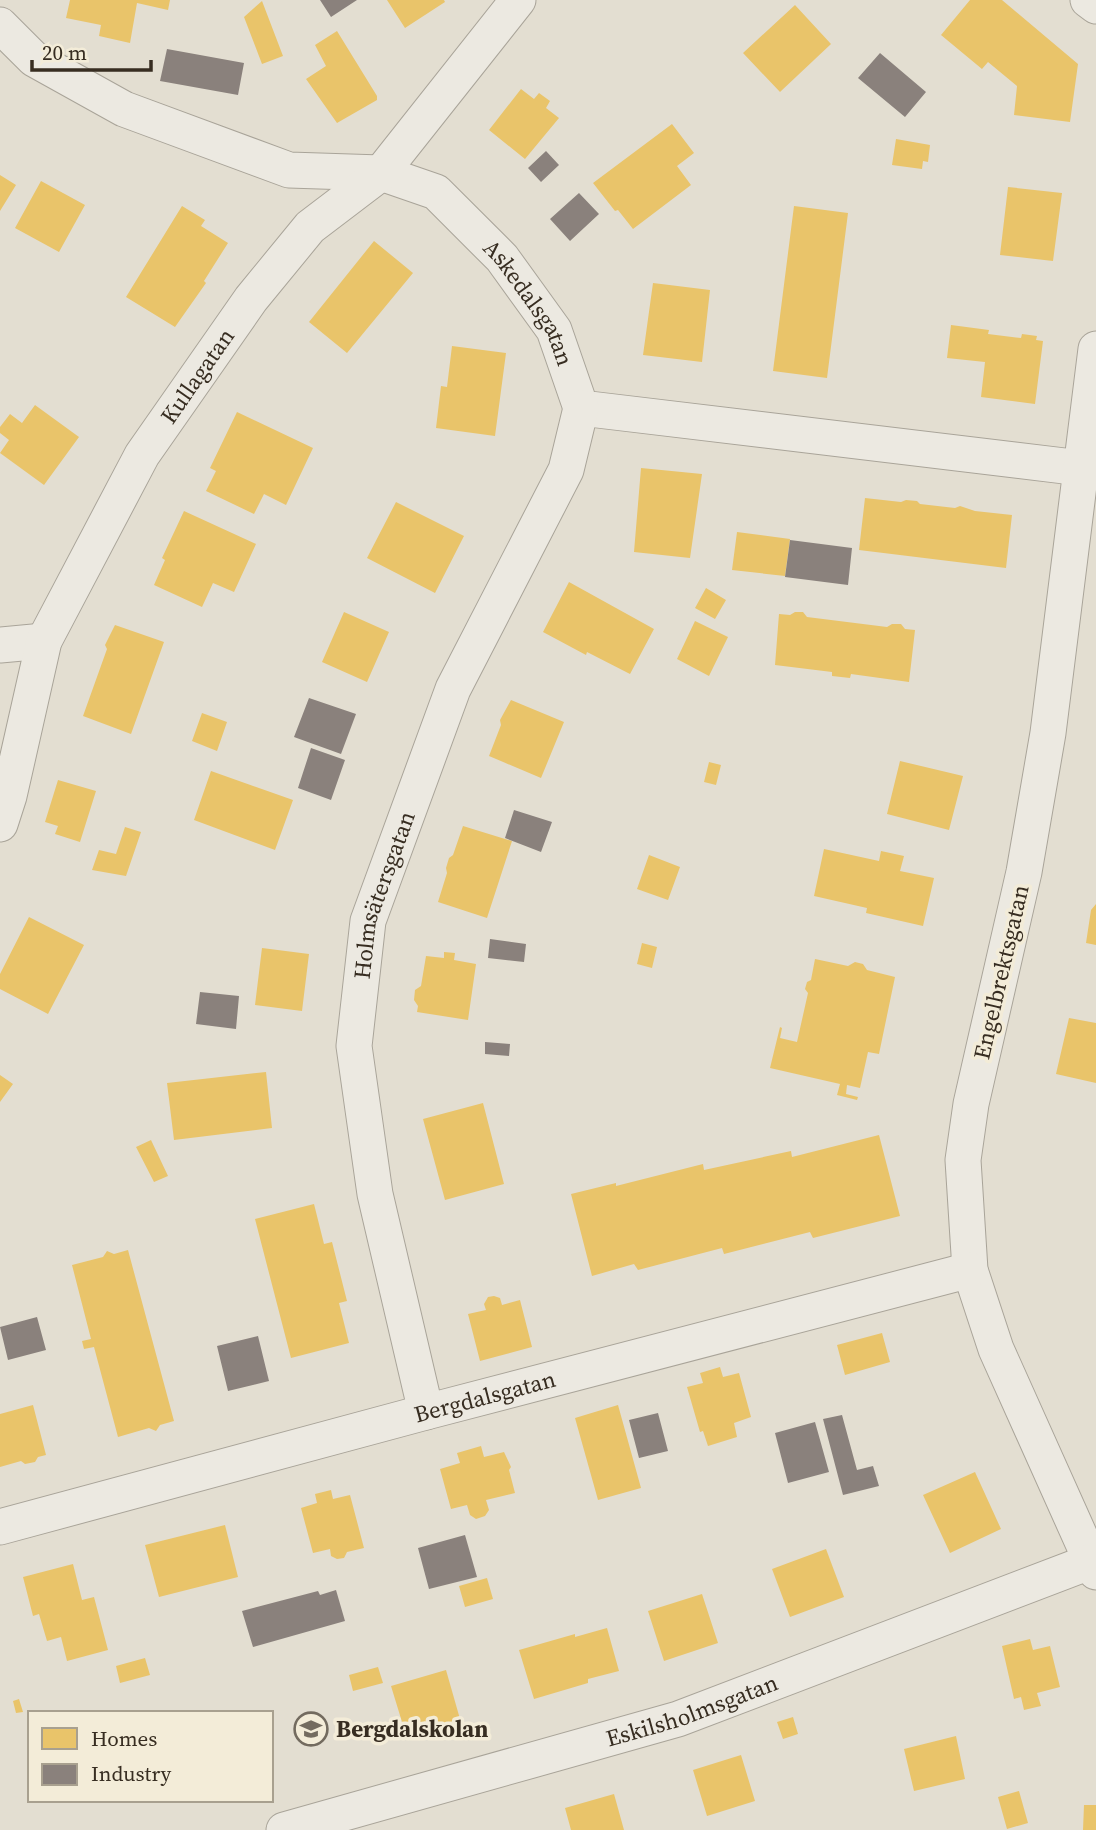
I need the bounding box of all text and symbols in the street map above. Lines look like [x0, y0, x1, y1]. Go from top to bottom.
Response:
scale bar [32, 28, 150, 72]
text: 20 m [42, 38, 87, 67]
street label: Askedalsgatan [476, 232, 581, 370]
street label: Kullagatan [153, 322, 242, 430]
street label: Holmsätersgatan [346, 807, 423, 981]
street label: Engelbrektsgatan [965, 881, 1037, 1062]
street label: Bergdalsgatan [410, 1363, 559, 1431]
street label: Eskilsholmsgatan [602, 1666, 782, 1755]
school or university icon: Bergdalskolan [292, 1710, 330, 1748]
legend [28, 1711, 273, 1802]
place label: Bergdalskolan [336, 1713, 488, 1745]
text: Homes [91, 1724, 157, 1753]
text: Industry [91, 1759, 171, 1788]

